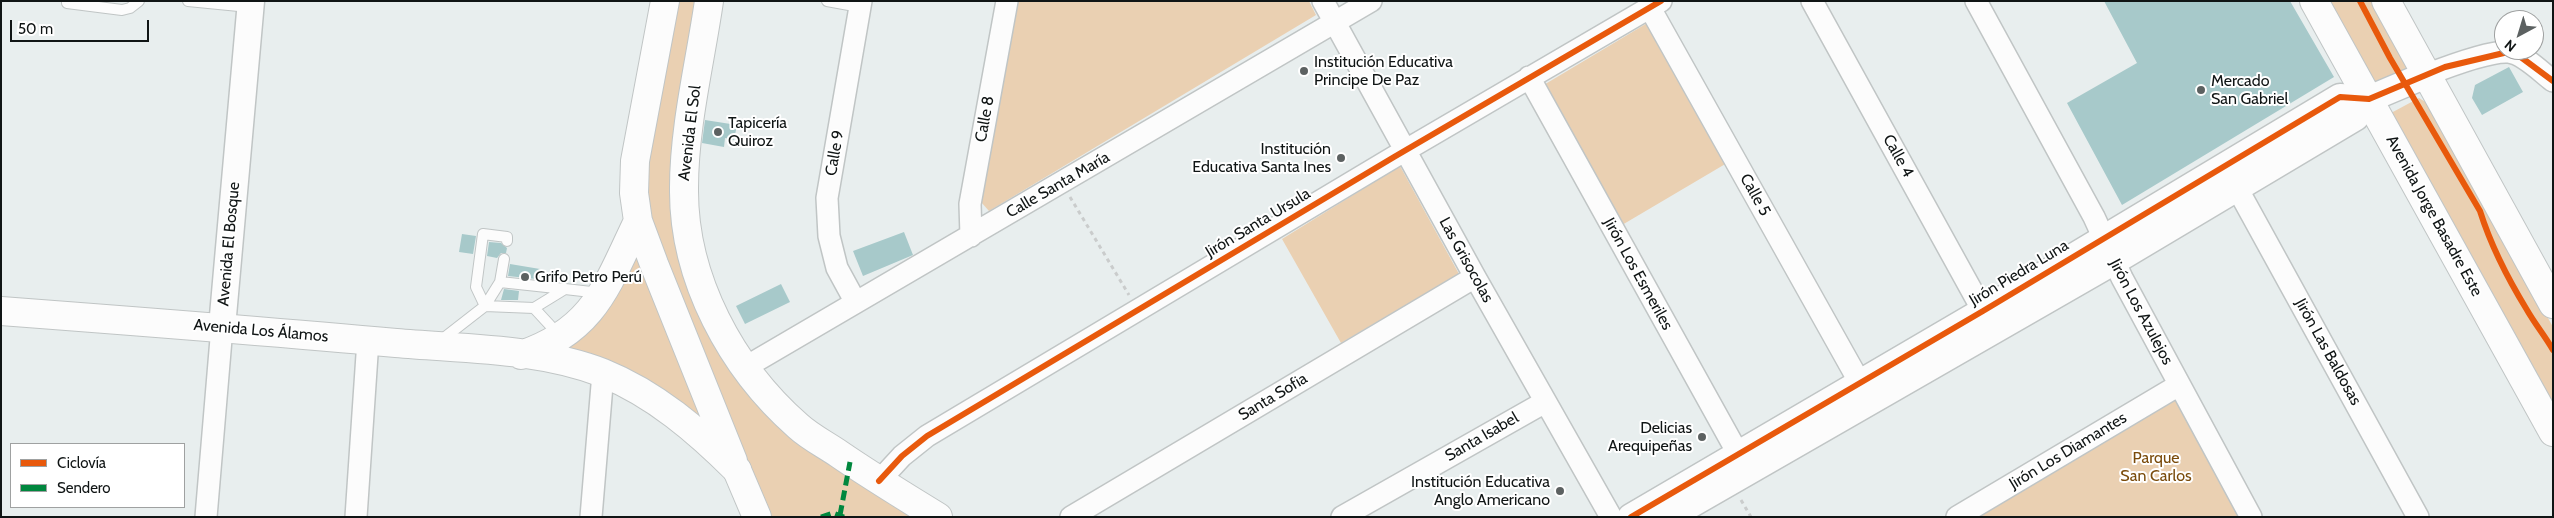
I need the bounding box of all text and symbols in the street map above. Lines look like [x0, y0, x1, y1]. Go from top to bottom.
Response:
scale bar [12, 10, 151, 42]
north arrow [2494, 10, 2544, 60]
text: 50 m [18, 20, 53, 38]
text: N [2501, 36, 2520, 56]
place label: Institución Educativa Principe De Paz [1314, 52, 1453, 90]
marker: Institución Educativa Principe De Paz [1298, 65, 1310, 77]
place label: Mercado San Gabriel [2211, 71, 2288, 109]
street label: Avenida El Sol [675, 84, 705, 182]
marker: Mercado San Gabriel [2195, 84, 2207, 96]
street label: Calle 8 [972, 94, 998, 144]
place label: Tapicería Quiroz [728, 113, 787, 151]
marker: Tapicería Quiroz [712, 126, 724, 138]
street label: Calle 9 [822, 129, 848, 177]
street label: Calle 4 [1878, 131, 1918, 181]
street label: Avenida Jorge Basadre Este [2382, 132, 2486, 300]
place label: Institución Educativa Santa Ines [1192, 139, 1331, 177]
street label: Calle Santa María [1003, 148, 1113, 222]
marker: Institución Educativa Santa Ines [1335, 152, 1347, 164]
street label: Calle 5 [1736, 170, 1774, 220]
street label: Avenida El Bosque [214, 181, 244, 307]
street label: Jirón Santa Ursula [1202, 184, 1314, 262]
street label: Las Grisocolas [1435, 214, 1497, 306]
street label: Jirón Los Esmeriles [1599, 215, 1677, 333]
street label: Jirón Piedra Luna [1966, 236, 2072, 310]
street label: Jirón Los Azulejos [2105, 256, 2177, 368]
place label: Grifo Petro Perú [535, 267, 642, 287]
marker: Grifo Petro Perú [519, 271, 531, 283]
street label: Jirón Las Baldosas [2291, 295, 2365, 409]
street label: Avenida Los Álamos [193, 316, 329, 346]
street label: Santa Sofia [1235, 369, 1311, 425]
street label: Santa Isabel [1442, 408, 1522, 466]
street label: Jirón Los Diamantes [2006, 408, 2130, 494]
place label: Delicias Arequipeñas [1608, 418, 1692, 456]
marker: Delicias Arequipeñas [1696, 431, 1708, 443]
legend [10, 443, 185, 508]
park label: Parque San Carlos [2120, 448, 2192, 486]
text: Ciclovía [57, 454, 106, 472]
place label: Institución Educativa Anglo Americano [1411, 472, 1550, 510]
text: Sendero [57, 479, 111, 497]
marker: Institución Educativa Anglo Americano [1554, 485, 1566, 497]

